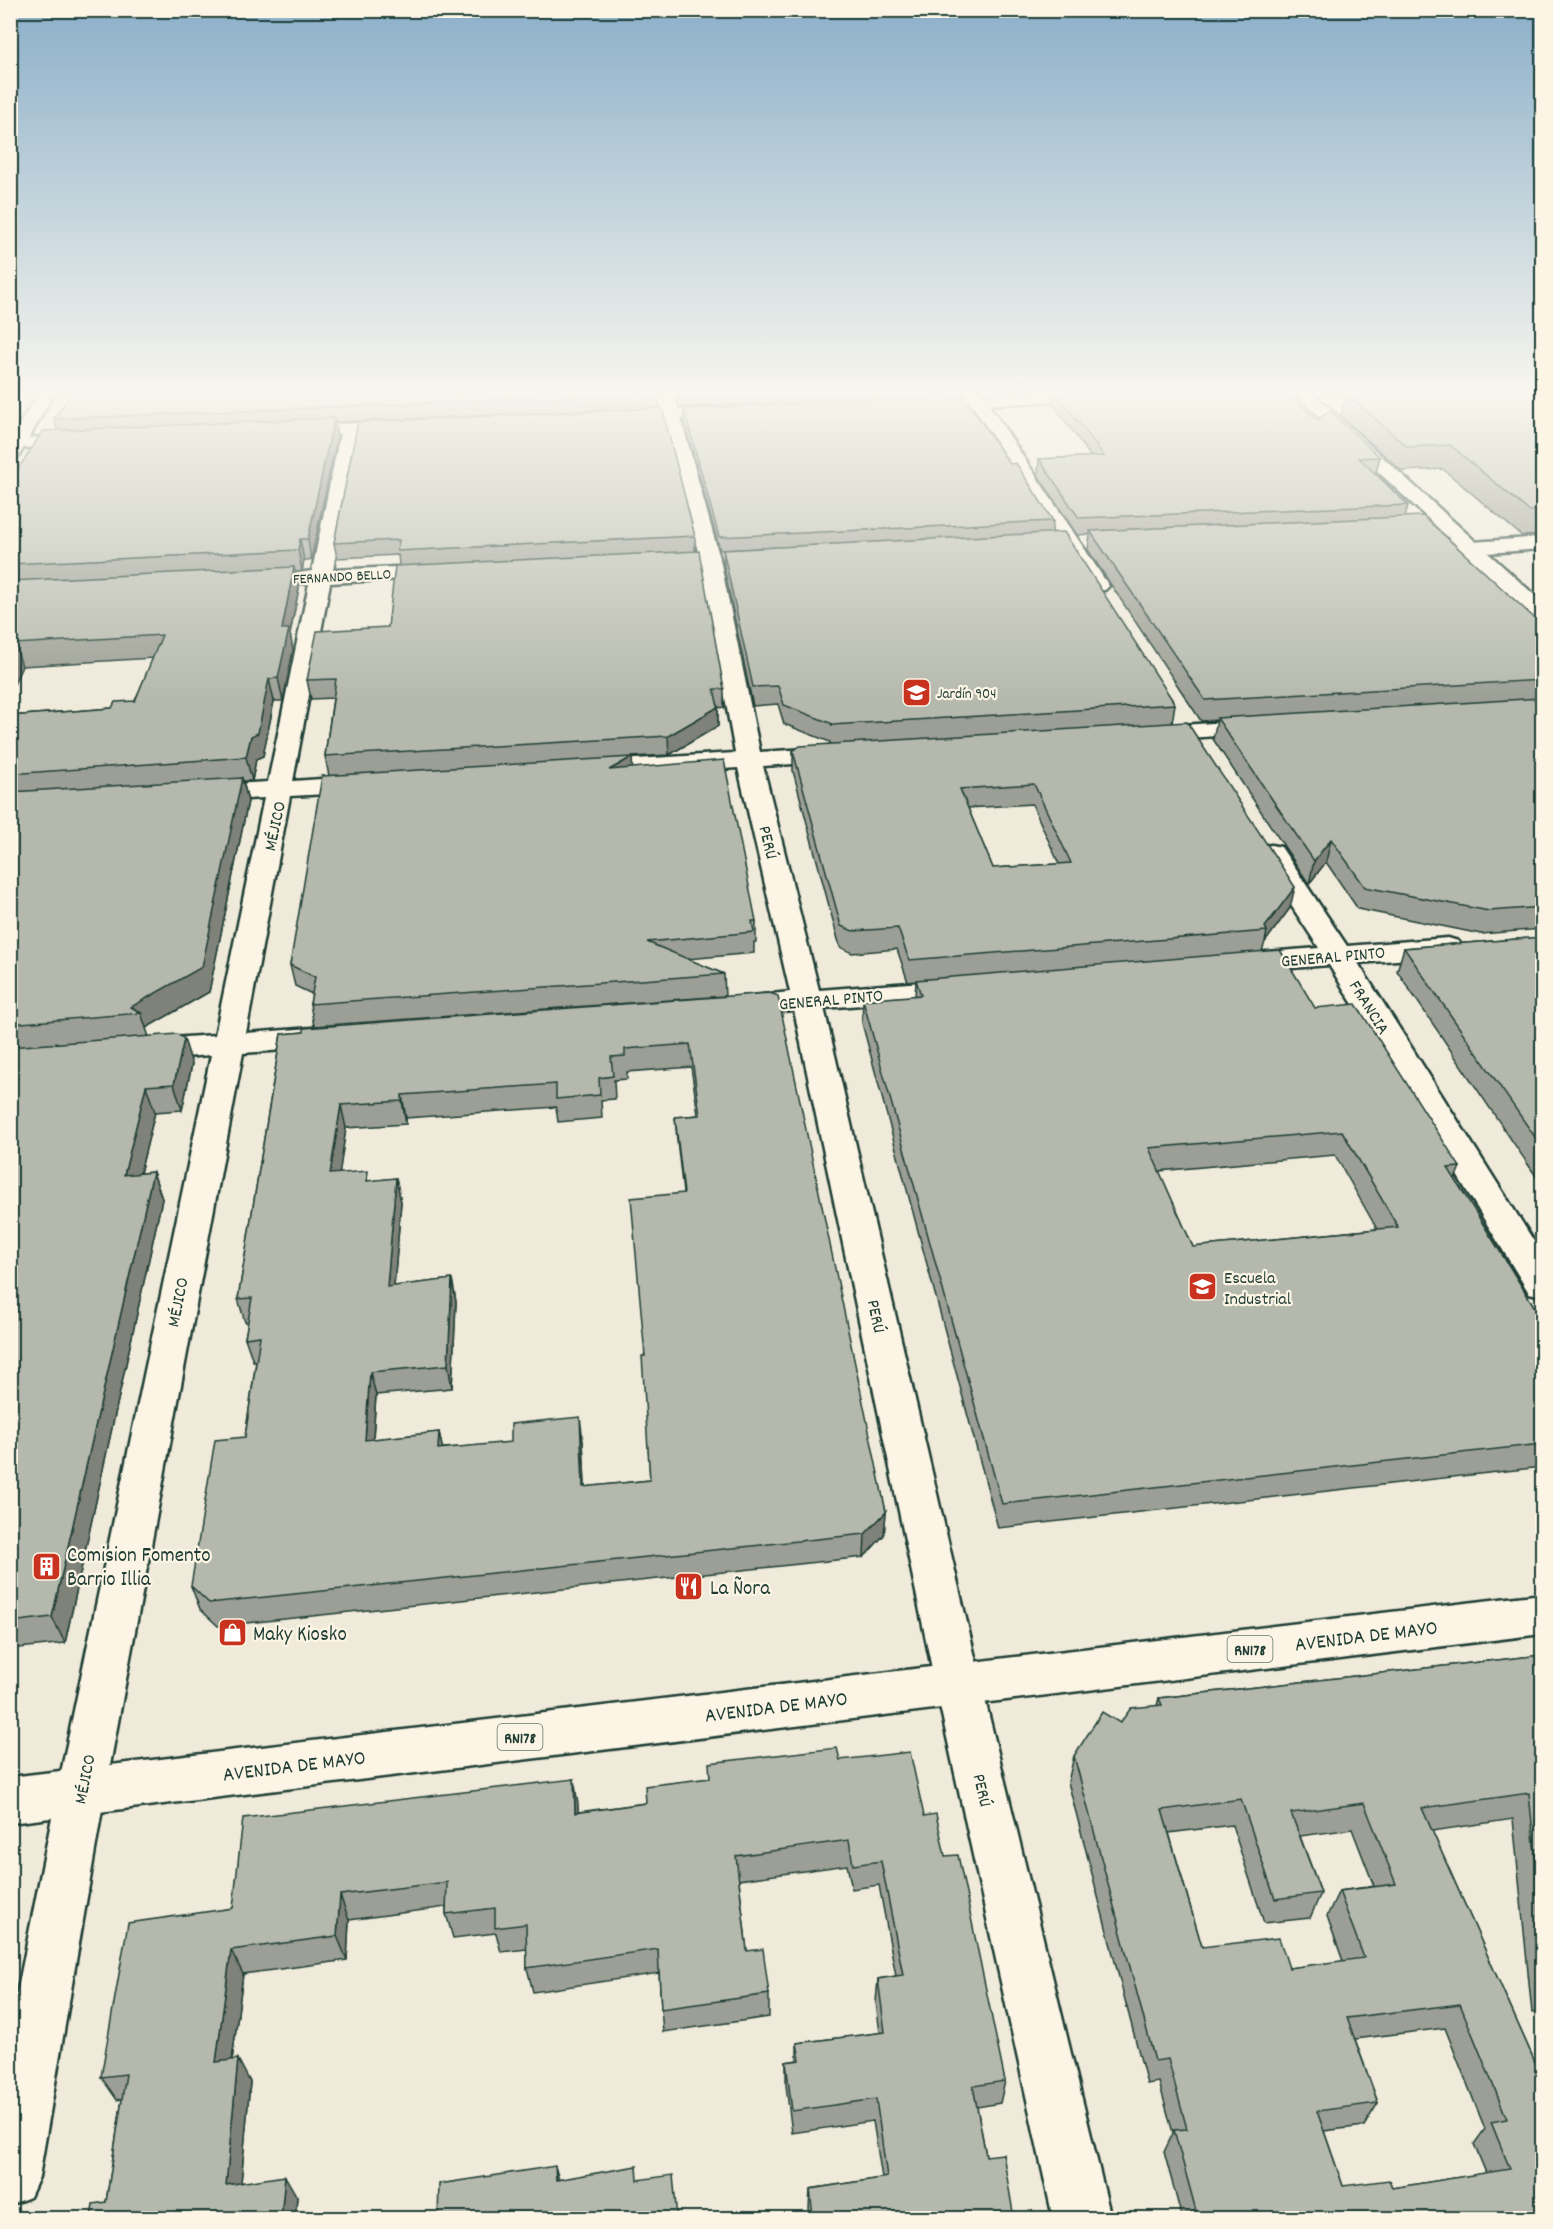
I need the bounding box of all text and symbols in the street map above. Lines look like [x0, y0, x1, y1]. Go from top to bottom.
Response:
street label: FERNANDO BELLO [292, 564, 392, 592]
school or university icon: Jardín 904 [900, 677, 932, 709]
place label: Jardín 904 [937, 684, 997, 706]
street label: MÉJICO [259, 799, 294, 854]
street label: PERÚ [750, 823, 783, 862]
street label: GENERAL PINTO [1280, 941, 1386, 976]
street label: FRANCIA [1341, 976, 1394, 1040]
street label: GENERAL PINTO [778, 984, 884, 1019]
place label: Escuela Industrial [1224, 1267, 1292, 1313]
school or university icon: Escuela Industrial [1187, 1271, 1219, 1303]
street label: MÉJICO [162, 1276, 197, 1329]
street label: PERÚ [859, 1298, 890, 1335]
place label: Comision Fomento Barrio Illia [67, 1542, 211, 1596]
building icon: Comision Fomento Barrio Illia [30, 1550, 62, 1582]
restaurant icon: La Ñora [673, 1571, 705, 1603]
place label: La Ñora [710, 1575, 771, 1605]
street label: AVENIDA DE MAYO [1293, 1614, 1440, 1662]
shop icon: Maky Kiosko [216, 1617, 248, 1649]
place label: Maky Kiosko [253, 1621, 347, 1651]
road number: RN178 [1228, 1636, 1272, 1662]
street label: AVENIDA DE MAYO [703, 1685, 850, 1733]
road number: RN178 [498, 1724, 542, 1750]
street label: AVENIDA DE MAYO [221, 1744, 368, 1792]
street label: MÉJICO [69, 1753, 104, 1806]
street label: PERÚ [965, 1772, 996, 1810]

